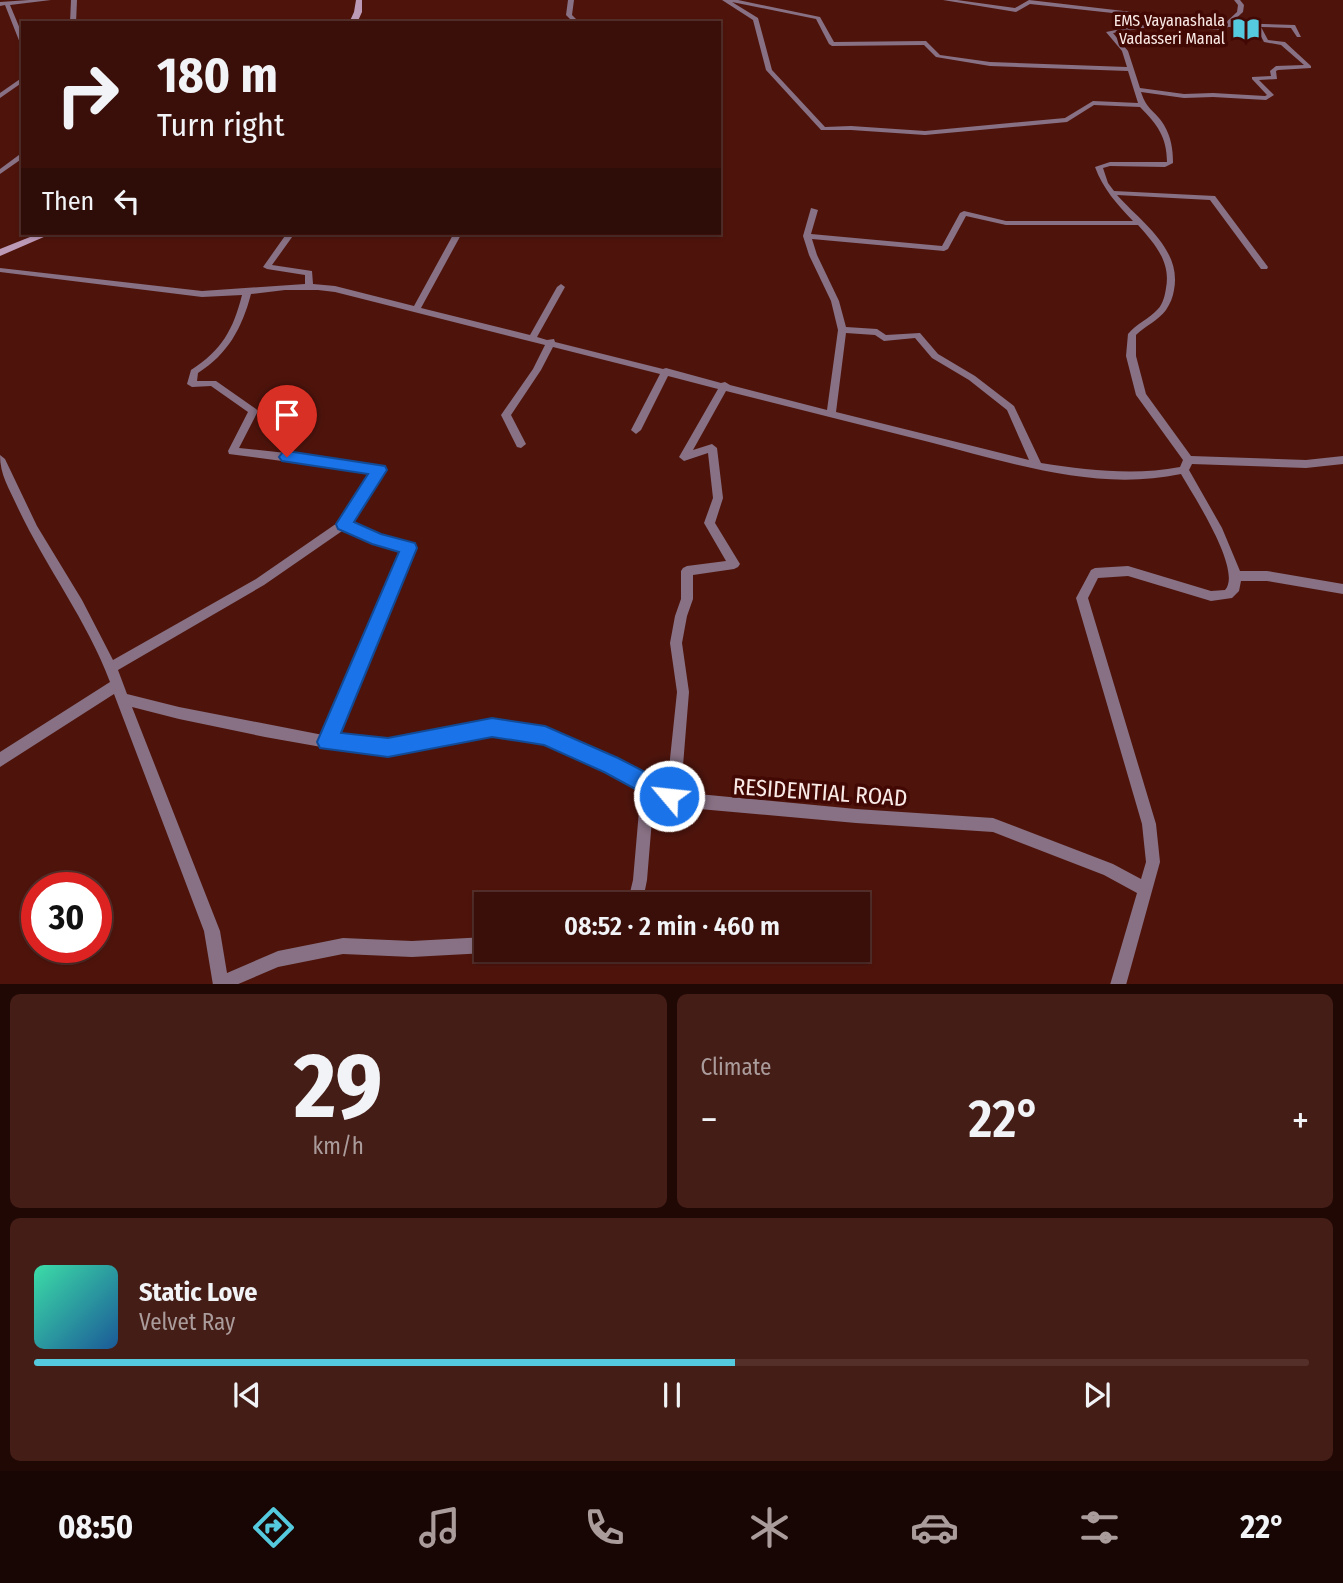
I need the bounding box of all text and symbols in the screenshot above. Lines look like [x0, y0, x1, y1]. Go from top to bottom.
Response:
place label: EMS Vayanashala Vadasseri Manal [1114, 11, 1225, 48]
library icon: EMS Vayanashala Vadasseri Manal [1231, 14, 1261, 44]
text: 180 m [157, 46, 278, 105]
icon: right [42, 49, 133, 140]
text: Turn right [157, 106, 284, 144]
icon: left [108, 182, 146, 220]
text: Then [42, 186, 94, 217]
pin [257, 385, 317, 457]
icon: arrive [268, 396, 306, 434]
position arrow [632, 759, 706, 833]
street label: RESIDENTIAL ROAD [732, 772, 908, 812]
speed limit sign: 30 [21, 872, 112, 963]
text: 08:52 · 2 min · 460 m [564, 911, 780, 942]
text: 29 [294, 1032, 383, 1141]
text: Climate [701, 1053, 771, 1081]
text: 22° [969, 1088, 1041, 1151]
text: − [701, 1097, 718, 1143]
text: + [1292, 1097, 1309, 1143]
text: km/h [313, 1132, 364, 1160]
text: Static Love [139, 1277, 257, 1308]
text: Velvet Ray [139, 1308, 235, 1336]
icon: previous [228, 1376, 266, 1414]
icon: pause [653, 1376, 691, 1414]
icon: next [1078, 1376, 1116, 1414]
icon: directions [249, 1503, 298, 1552]
icon: music [415, 1503, 464, 1552]
icon: phone [580, 1503, 629, 1552]
icon: climate [745, 1503, 794, 1552]
icon: car [910, 1503, 959, 1552]
icon: filters [1075, 1503, 1124, 1552]
text: 08:50 [58, 1508, 133, 1546]
text: 22° [1240, 1508, 1285, 1546]

